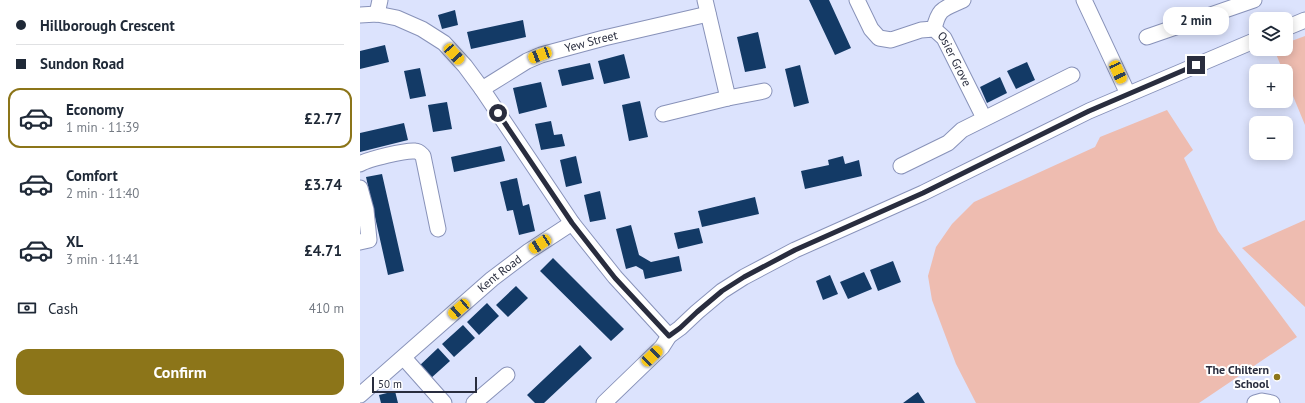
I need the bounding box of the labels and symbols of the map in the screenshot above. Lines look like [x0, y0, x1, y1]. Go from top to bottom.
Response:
callout: 2 min [1163, 7, 1229, 35]
street label: Yew Street [563, 27, 619, 55]
street label: Osier Grove [935, 28, 975, 89]
car [442, 41, 466, 67]
car [527, 45, 553, 65]
route end [1187, 56, 1205, 74]
car [1107, 59, 1129, 85]
route start [489, 104, 507, 122]
car [527, 232, 553, 256]
street label: Kent Road [474, 251, 524, 295]
car [446, 297, 472, 321]
car [639, 343, 665, 369]
place label: The Chiltern School [1206, 362, 1269, 391]
marker: The Chiltern School [1272, 372, 1282, 382]
scale bar [372, 375, 477, 394]

